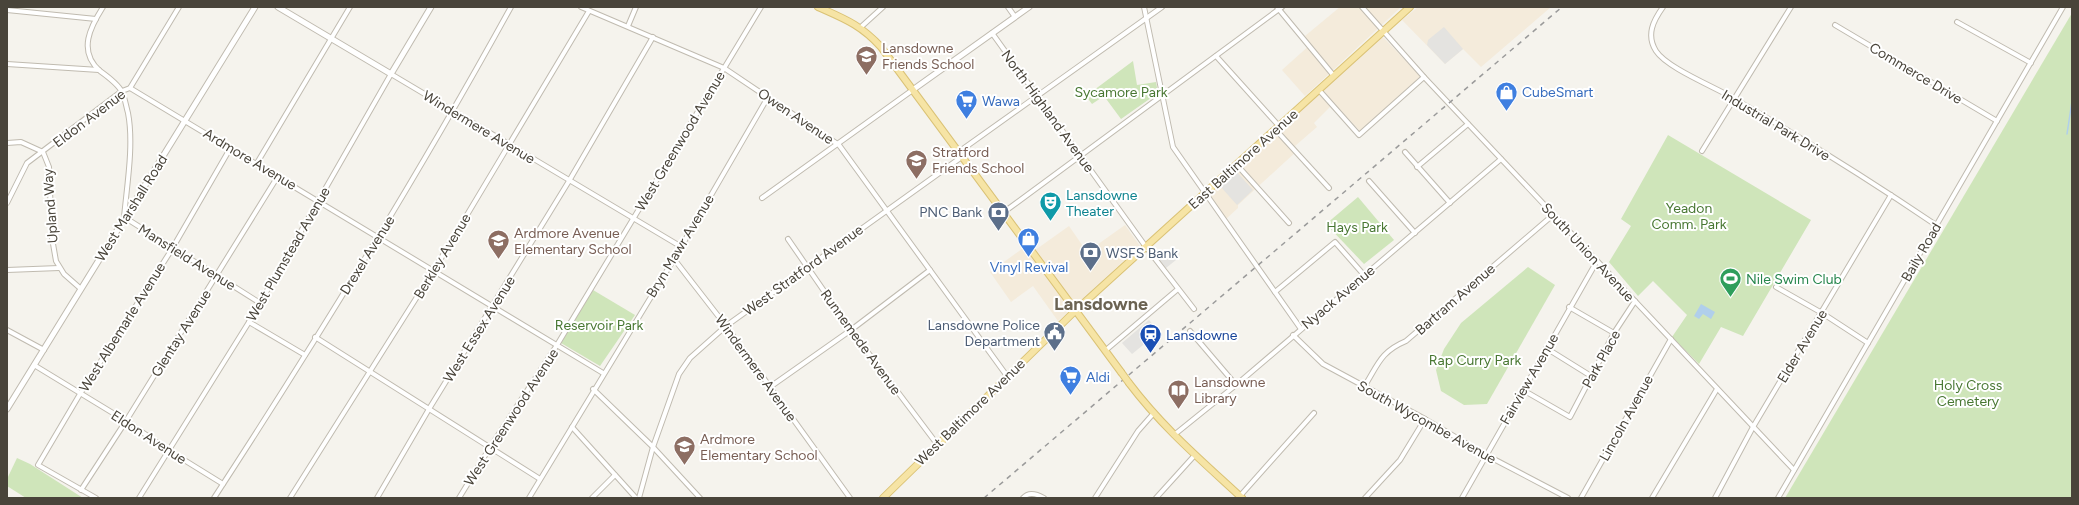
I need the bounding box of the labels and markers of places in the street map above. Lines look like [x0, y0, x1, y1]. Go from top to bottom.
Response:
place label: Lansdowne Friends School [882, 40, 974, 73]
school or university icon: Lansdowne Friends School [853, 43, 879, 76]
shop icon: CubeSmart [1494, 79, 1520, 112]
place label: CubeSmart [1522, 84, 1593, 101]
supermarket icon: Wawa [953, 88, 979, 121]
place label: Wawa [982, 93, 1020, 110]
place label: Stratford Friends School [932, 144, 1024, 177]
school or university icon: Stratford Friends School [904, 147, 930, 180]
place label: Lansdowne Theater [1066, 187, 1138, 220]
theatre icon: Lansdowne Theater [1038, 190, 1064, 223]
bank icon: PNC Bank [985, 199, 1011, 232]
place label: PNC Bank [919, 204, 982, 221]
place label: Ardmore Avenue Elementary School [514, 225, 632, 258]
shop icon: Vinyl Revival [1016, 226, 1042, 259]
school or university icon: Ardmore Avenue Elementary School [486, 228, 512, 261]
bank icon: WSFS Bank [1078, 240, 1104, 273]
place label: WSFS Bank [1106, 245, 1178, 262]
place label: Vinyl Revival [990, 259, 1068, 276]
sports icon: Nile Swim Club [1718, 266, 1744, 299]
place label: Nile Swim Club [1746, 271, 1842, 288]
place label: Lansdowne Police Department [928, 317, 1040, 350]
public building icon: Lansdowne Police Department [1042, 320, 1068, 353]
station icon: Lansdowne [1138, 322, 1164, 355]
place label: Lansdowne [1166, 327, 1238, 344]
supermarket icon: Aldi [1057, 364, 1083, 397]
place label: Aldi [1086, 369, 1110, 386]
place label: Lansdowne Library [1194, 374, 1266, 407]
library icon: Lansdowne Library [1165, 377, 1191, 410]
place label: Ardmore Elementary School [700, 431, 818, 464]
school or university icon: Ardmore Elementary School [672, 434, 698, 467]

